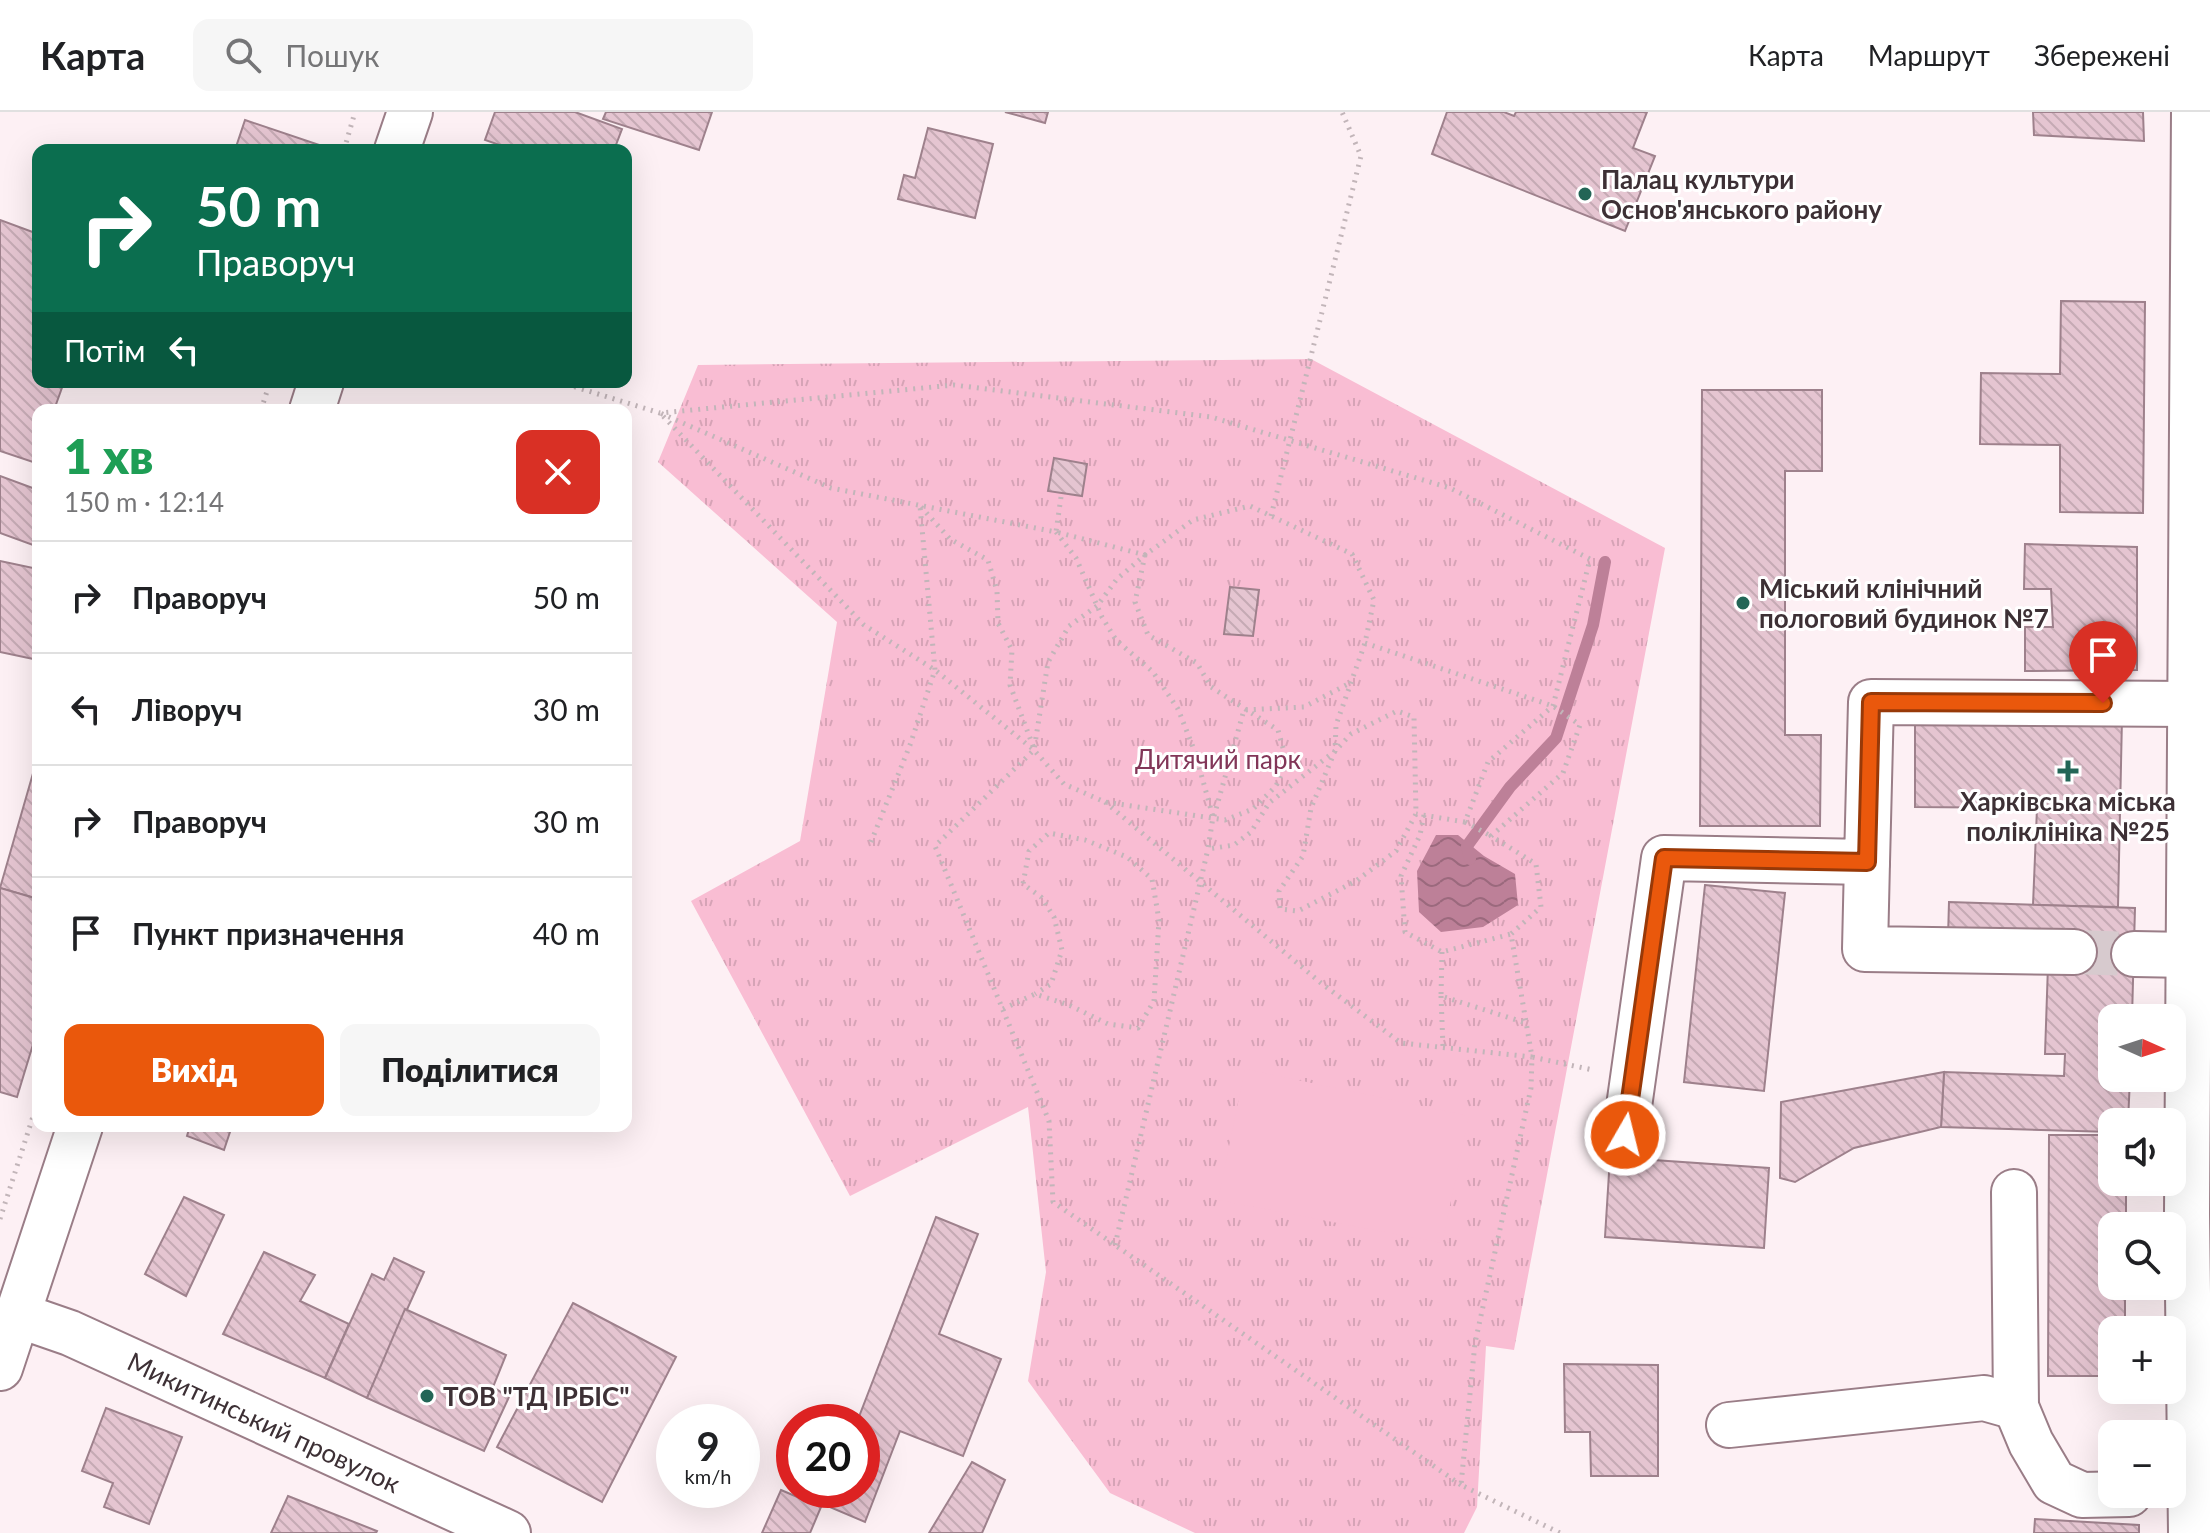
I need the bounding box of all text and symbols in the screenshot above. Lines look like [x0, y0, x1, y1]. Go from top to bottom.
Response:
search box [193, 19, 753, 91]
text: Карта [40, 32, 145, 78]
icon: search [221, 33, 265, 77]
text: Пошук [285, 37, 380, 73]
text: Карта [1748, 38, 1824, 72]
text: Маршрут [1868, 38, 1990, 72]
text: Збережені [2034, 38, 2170, 72]
place label: Палац культури Основ'янського району [1601, 163, 1882, 225]
text: 50 m [196, 172, 321, 239]
icon: right [64, 176, 168, 280]
marker: Палац культури Основ'янського району [1576, 185, 1594, 203]
text: Праворуч [196, 240, 355, 284]
icon: left [162, 328, 206, 372]
text: Потім [64, 332, 146, 368]
text: 1 хв [64, 427, 153, 484]
button: close [516, 430, 600, 514]
text: 150 m · 12:14 [64, 486, 224, 518]
place label: Міський клінічний пологовий будинок №7 [1759, 572, 2049, 634]
icon: right [64, 575, 108, 619]
text: Праворуч [132, 579, 267, 615]
text: 50 m [533, 579, 600, 615]
marker: Міський клінічний пологовий будинок №7 [1734, 594, 1752, 612]
pin [2069, 621, 2137, 703]
icon: arrive [2081, 633, 2125, 677]
icon: left [64, 687, 108, 731]
text: Ліворуч [132, 691, 242, 727]
text: 30 m [533, 691, 600, 727]
park label: Дитячий парк [1135, 743, 1302, 775]
marker: Харківська міська поліклініка №25 [2057, 760, 2079, 782]
place label: Харківська міська поліклініка №25 [1960, 785, 2176, 847]
icon: right [64, 799, 108, 843]
text: Праворуч [132, 803, 267, 839]
text: 30 m [533, 803, 600, 839]
icon: arrive [64, 911, 108, 955]
text: Пункт призначення [132, 915, 405, 951]
text: 40 m [533, 915, 600, 951]
north arrow [2098, 1004, 2186, 1092]
map controls [2098, 1004, 2186, 1508]
button: Вихід [64, 1024, 324, 1116]
button: Поділитися [340, 1024, 600, 1116]
position arrow [1583, 1093, 1667, 1177]
button: sound [2098, 1108, 2186, 1196]
button: search [2098, 1212, 2186, 1300]
button: + [2098, 1316, 2186, 1404]
street label: Микитинський провулок [123, 1345, 406, 1500]
place label: ТОВ "ТД ІРБІС" [443, 1380, 629, 1412]
marker: ТОВ "ТД ІРБІС" [418, 1387, 436, 1405]
speed limit sign: 20 [776, 1404, 880, 1508]
button: − [2098, 1420, 2186, 1508]
text: 9 [696, 1422, 720, 1470]
text: km/h [685, 1464, 731, 1488]

